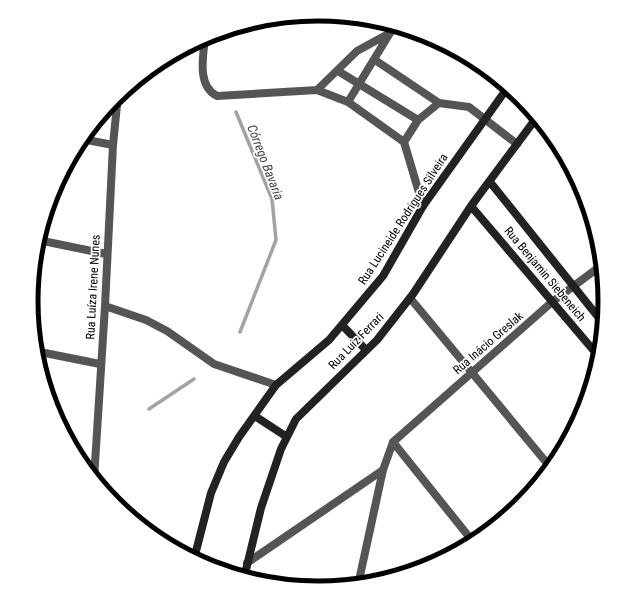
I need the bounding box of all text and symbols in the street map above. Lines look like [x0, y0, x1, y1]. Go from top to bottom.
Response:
water label: Córrego Bavaria [244, 122, 287, 202]
street label: Rua Lucineide Rodrigues Silveira [355, 151, 451, 287]
street label: Rua Benjamin Siebeneich [501, 224, 589, 324]
street label: Rua Luíza Irene Nunes [83, 234, 103, 340]
street label: Rua Inácio Greslak [450, 308, 526, 377]
street label: Rua Luiz Ferrari [326, 310, 386, 372]

